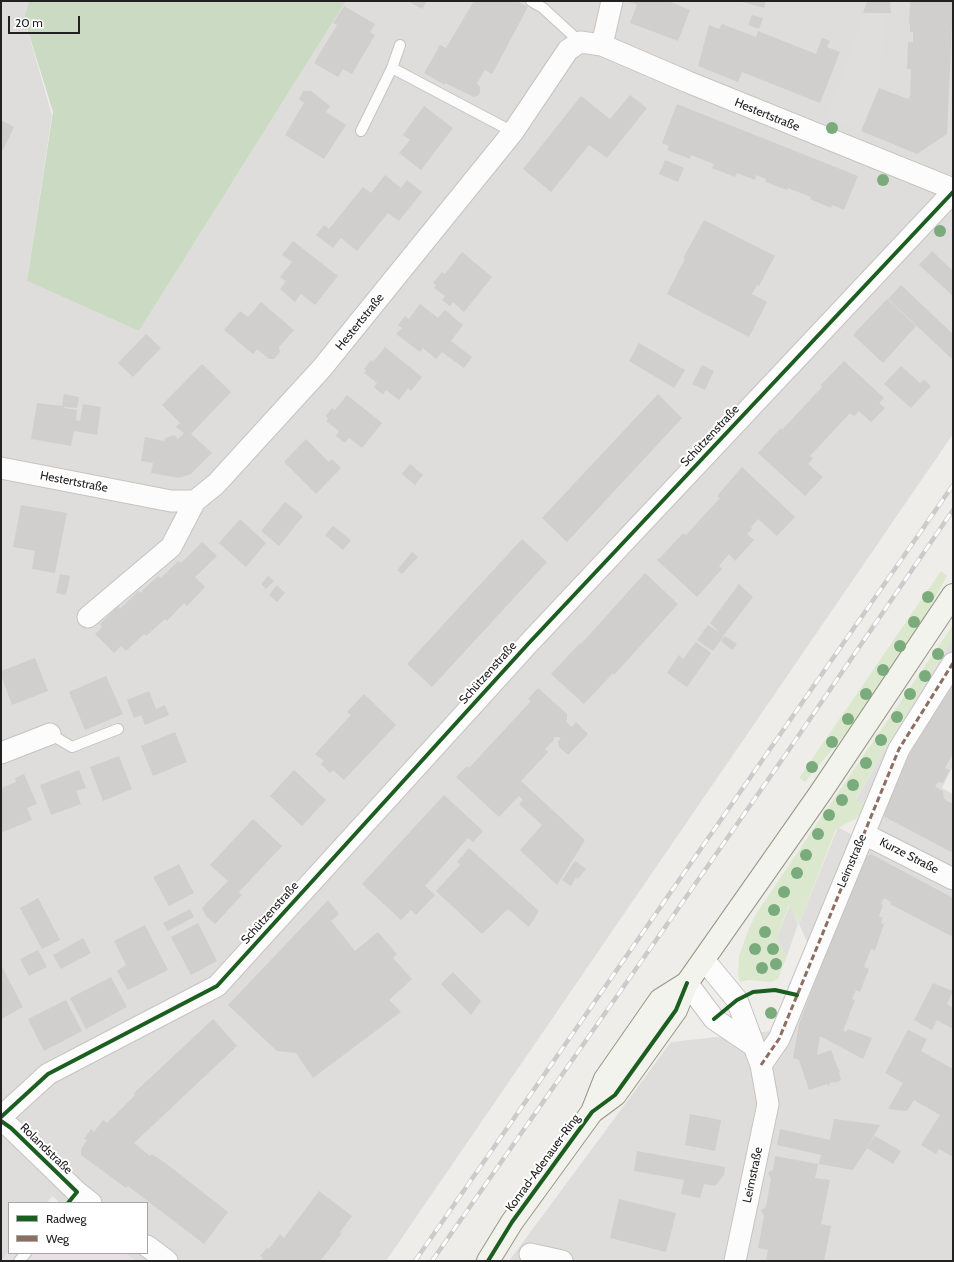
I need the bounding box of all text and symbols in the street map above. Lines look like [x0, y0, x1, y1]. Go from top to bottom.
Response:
scale bar [10, 8, 82, 34]
text: 20 m [15, 15, 43, 30]
street label: Hestertstraße [732, 95, 802, 135]
street label: Hestertstraße [333, 291, 387, 353]
street label: Schützenstraße [678, 402, 742, 470]
street label: Hestertstraße [39, 468, 109, 496]
street label: Schützenstraße [456, 639, 520, 707]
street label: Leimstraße [834, 832, 870, 890]
street label: Kurze Straße [877, 835, 941, 877]
street label: Schützenstraße [238, 879, 302, 947]
street label: Konrad-Adenauer-Ring [503, 1111, 583, 1215]
street label: Rolandstraße [17, 1121, 75, 1177]
street label: Leimstraße [740, 1146, 766, 1204]
legend [8, 1202, 148, 1254]
text: Radweg [46, 1211, 86, 1226]
text: Weg [46, 1231, 69, 1246]

